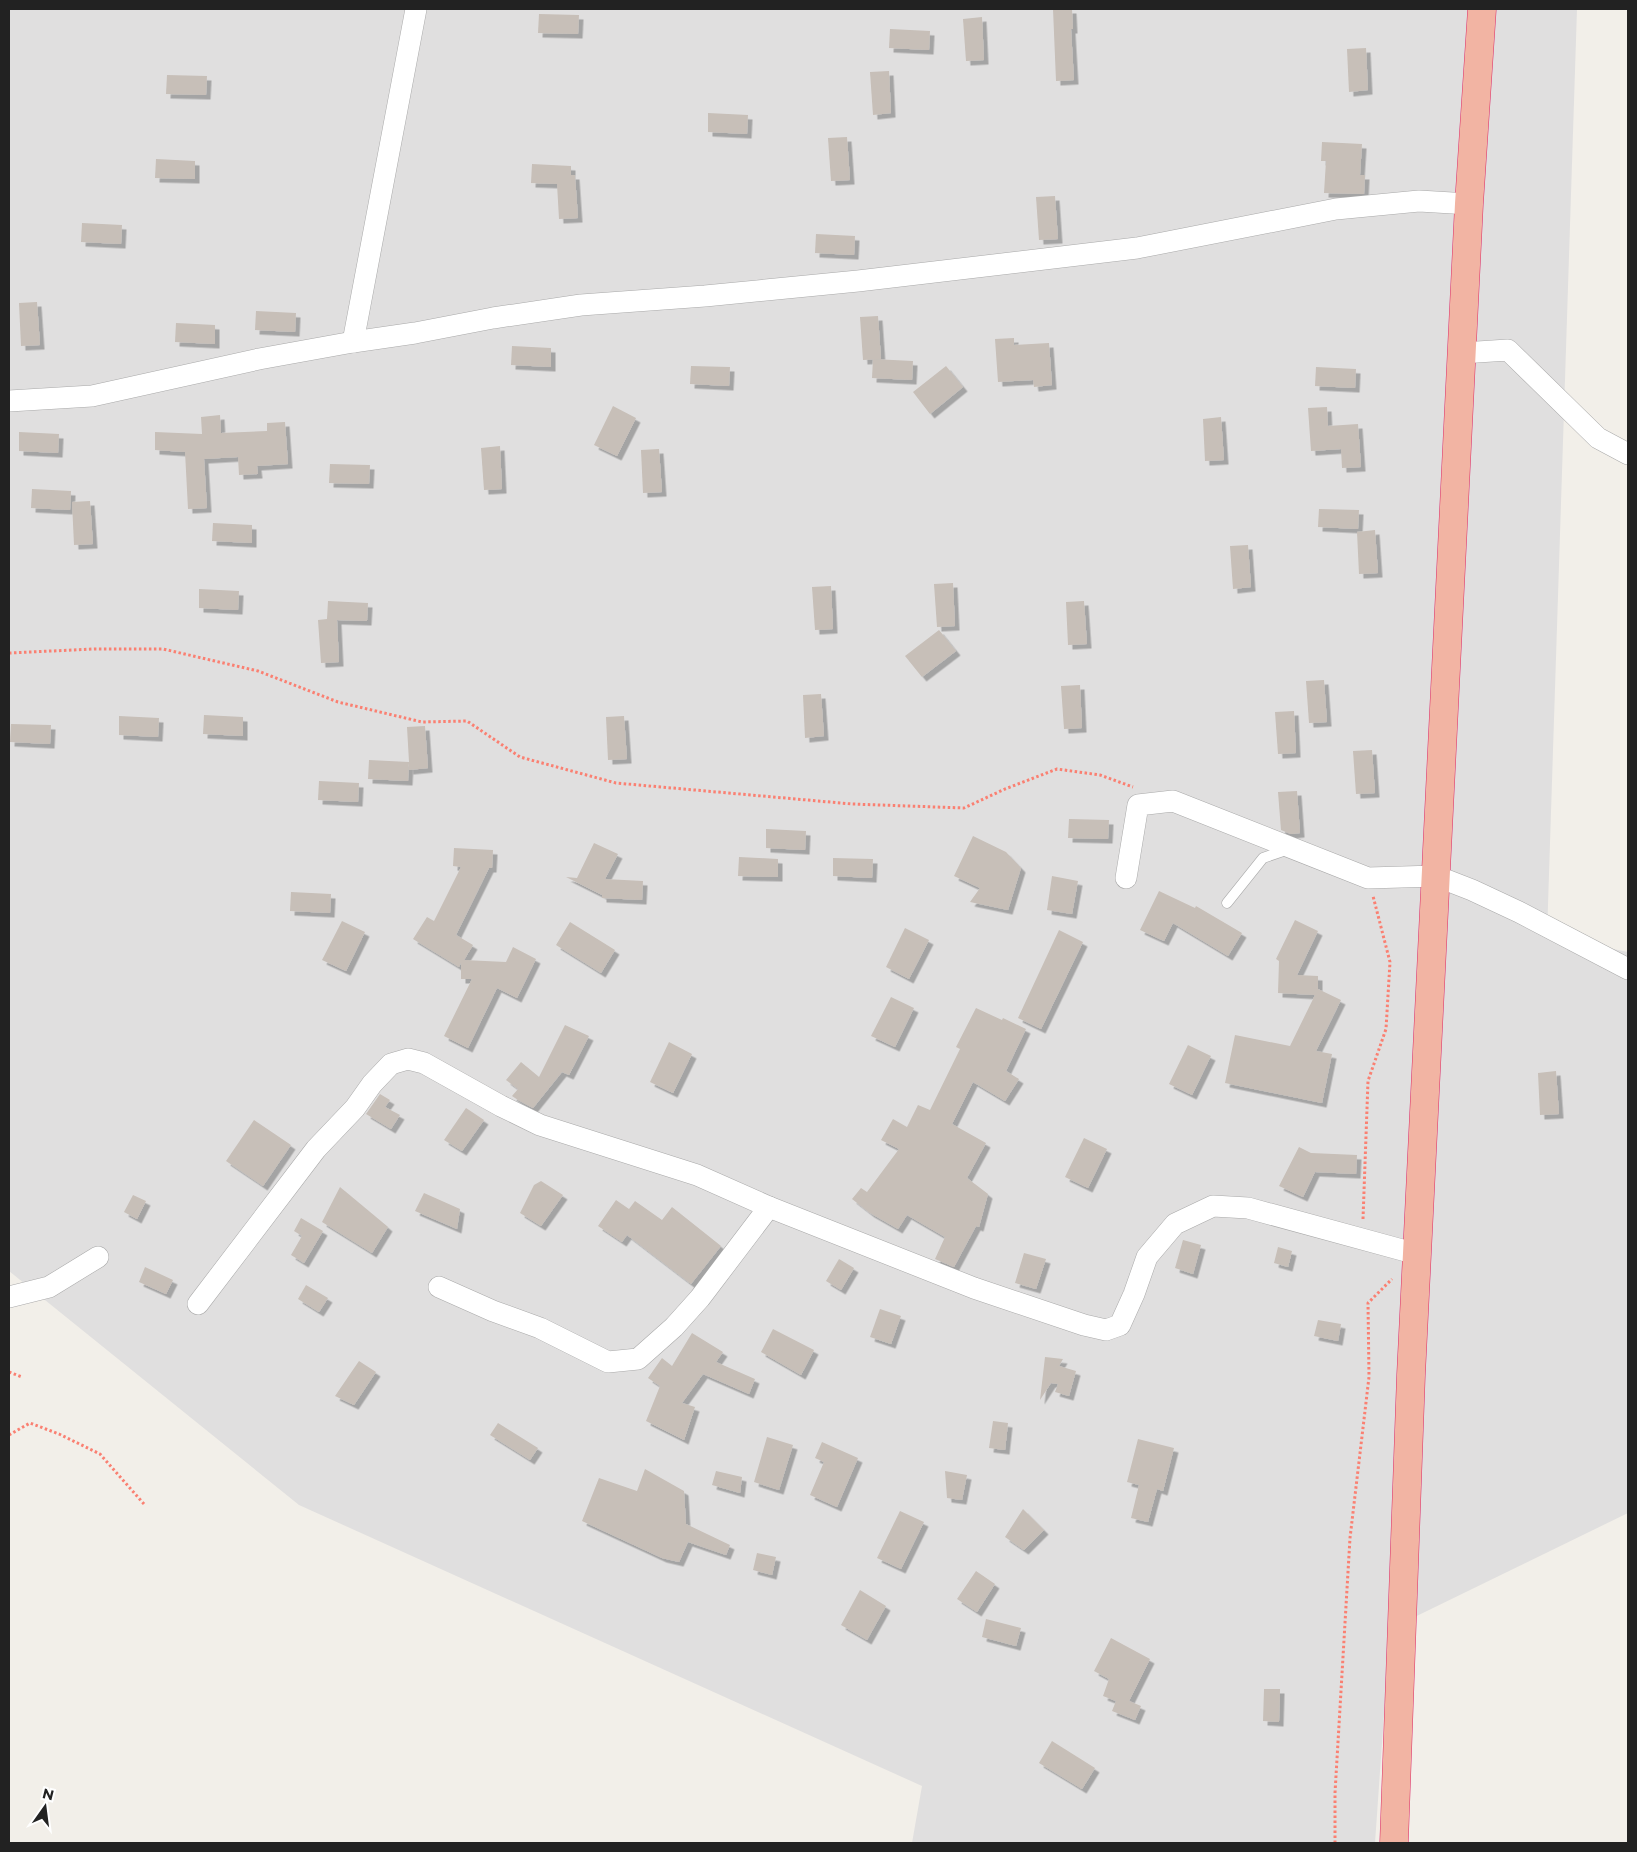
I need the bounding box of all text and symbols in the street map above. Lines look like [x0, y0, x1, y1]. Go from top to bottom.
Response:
north arrow [20, 1782, 70, 1832]
text: N [40, 1784, 56, 1804]

